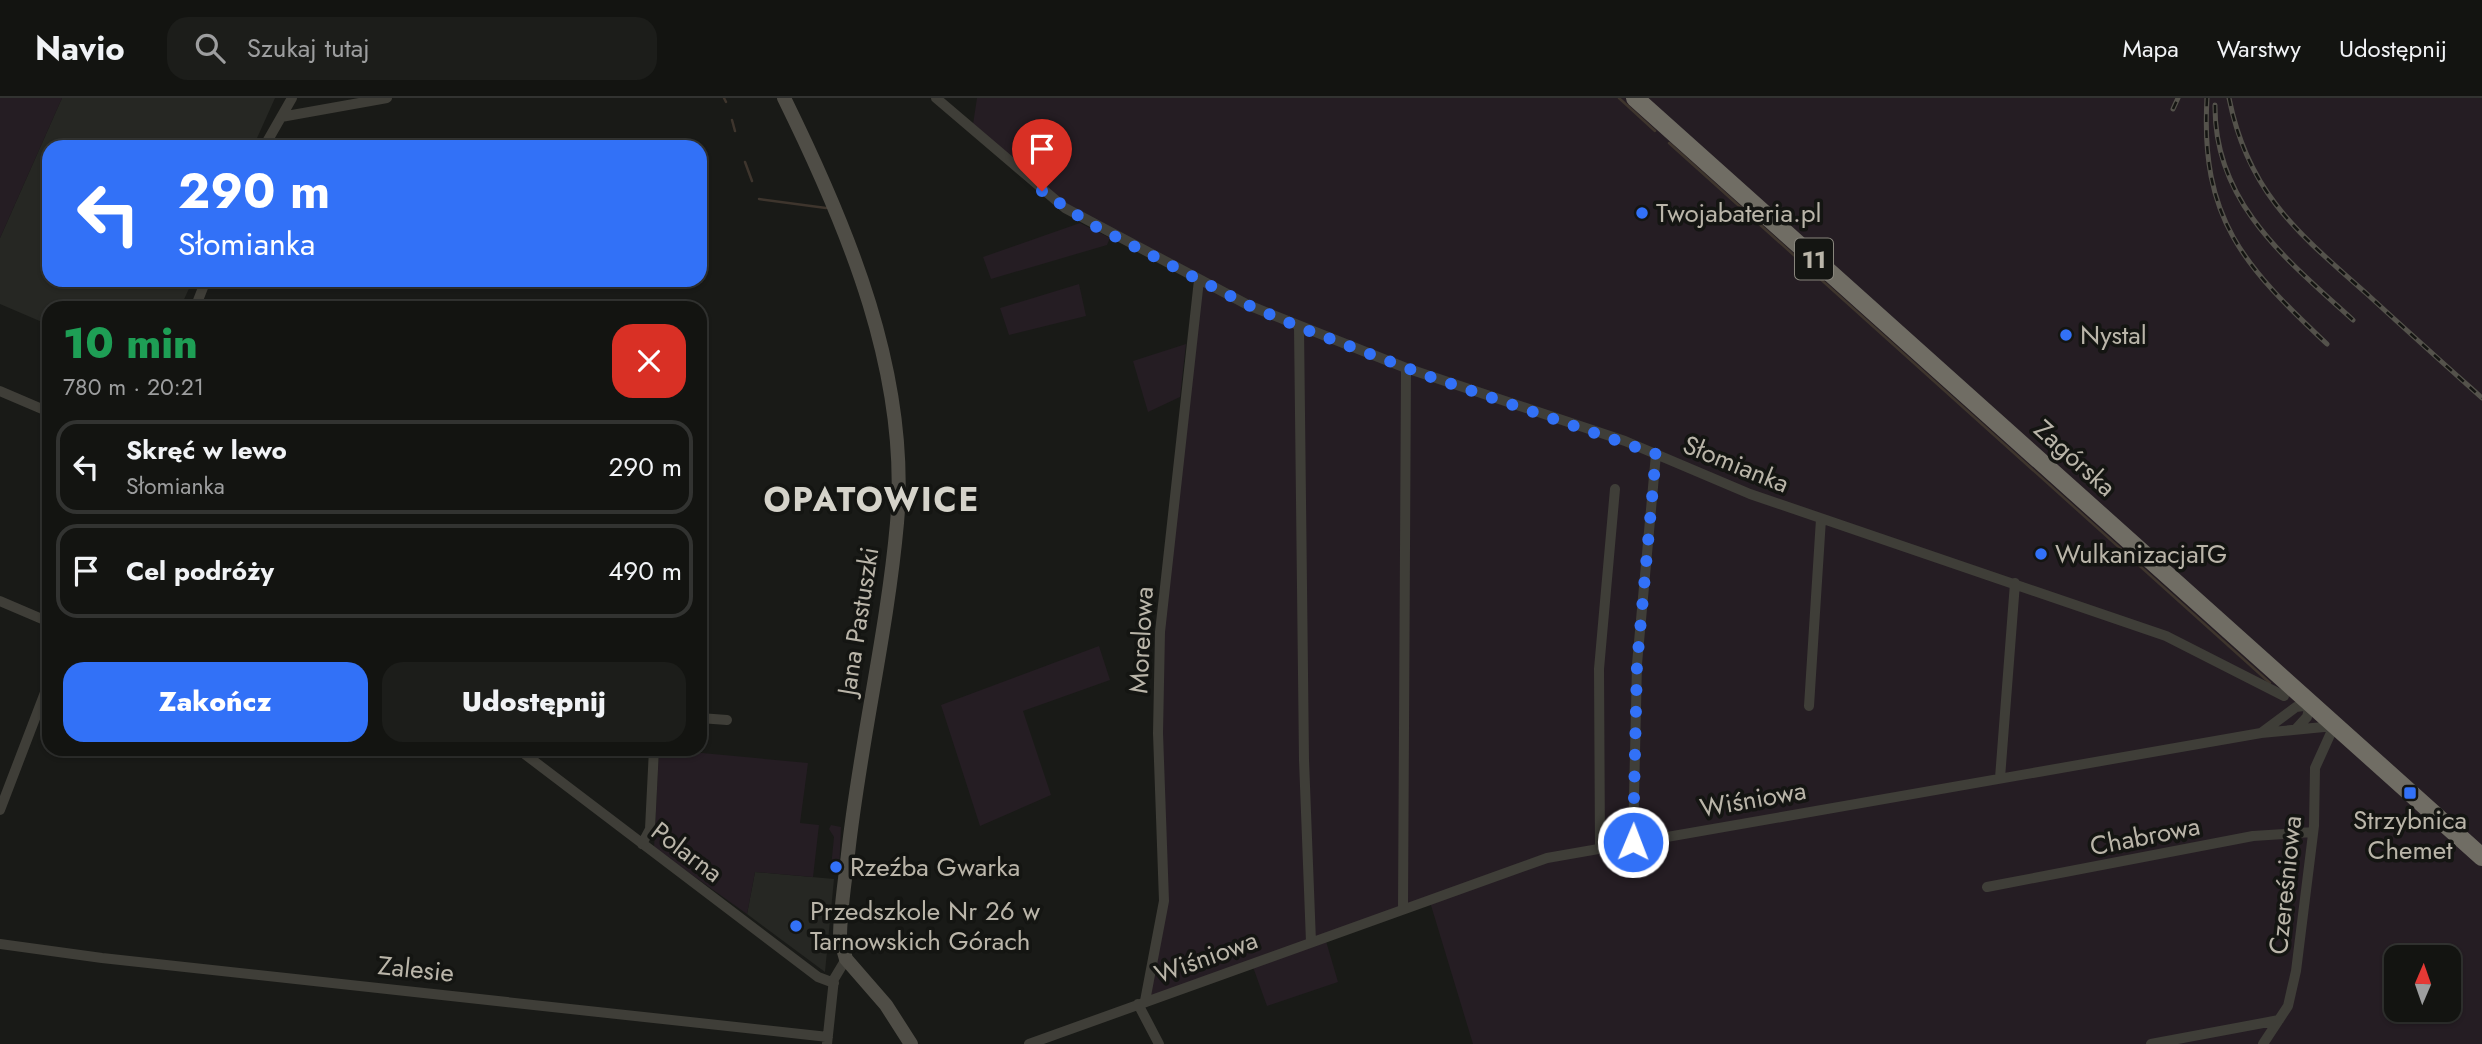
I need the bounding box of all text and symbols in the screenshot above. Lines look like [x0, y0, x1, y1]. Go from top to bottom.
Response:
search box [167, 17, 657, 80]
text: Navio [35, 25, 125, 72]
icon: search [191, 29, 229, 67]
text: Szukaj tutaj [247, 29, 370, 67]
text: Mapa [2122, 31, 2179, 66]
text: Warstwy [2217, 31, 2301, 66]
text: Udostępnij [2339, 31, 2447, 66]
pin [1012, 119, 1072, 191]
icon: arrive [1023, 130, 1061, 168]
text: 290 m [178, 156, 330, 226]
icon: left [63, 168, 154, 259]
place label: Twojabateria.pl [1656, 194, 1822, 232]
marker: Twojabateria.pl [1634, 205, 1650, 221]
text: Słomianka [178, 221, 315, 267]
road number: 11 [1795, 238, 1833, 280]
text: 10 min [63, 313, 198, 374]
place label: Nystal [2080, 316, 2147, 354]
button: close [612, 324, 686, 398]
marker: Nystal [2058, 327, 2074, 343]
text: 780 m · 20:21 [63, 370, 204, 404]
street label: Zagórska [2025, 411, 2125, 505]
street label: Słomianka [1677, 425, 1795, 503]
text: Skręć w lewo [126, 431, 287, 469]
icon: left [67, 448, 105, 486]
text: 290 m [609, 448, 682, 486]
text: Słomianka [126, 469, 225, 503]
district label: OPATOWICE [764, 476, 981, 523]
place label: WulkanizacjaTG [2055, 535, 2227, 573]
street label: Jana Pastuszki [827, 544, 888, 701]
marker: WulkanizacjaTG [2033, 546, 2049, 562]
icon: arrive [67, 552, 105, 590]
text: Cel podróży [126, 552, 274, 590]
text: 490 m [608, 552, 682, 590]
street label: Morelowa [1119, 586, 1163, 694]
button: Zakończ [63, 662, 368, 742]
button: Udostępnij [382, 662, 686, 742]
street label: Wiśniowa [1697, 771, 1809, 827]
marker: Strzybnica Chemet [2402, 785, 2418, 801]
place label: Strzybnica Chemet [2353, 801, 2467, 869]
position arrow [1596, 805, 1670, 879]
street label: Chabrowa [2087, 807, 2203, 865]
street label: Polarna [643, 812, 731, 892]
street label: Czereśniowa [2259, 814, 2311, 956]
place label: Rzeźba Gwarka [850, 848, 1020, 886]
marker: Rzeźba Gwarka [828, 859, 844, 875]
place label: Przedszkole Nr 26 w Tarnowskich Górach [810, 892, 1040, 960]
marker: Przedszkole Nr 26 w Tarnowskich Górach [788, 918, 804, 934]
street label: Wiśniowa [1149, 921, 1263, 993]
north arrow [2384, 945, 2460, 1022]
map controls [2384, 945, 2461, 1022]
street label: Zalesie [376, 946, 456, 992]

